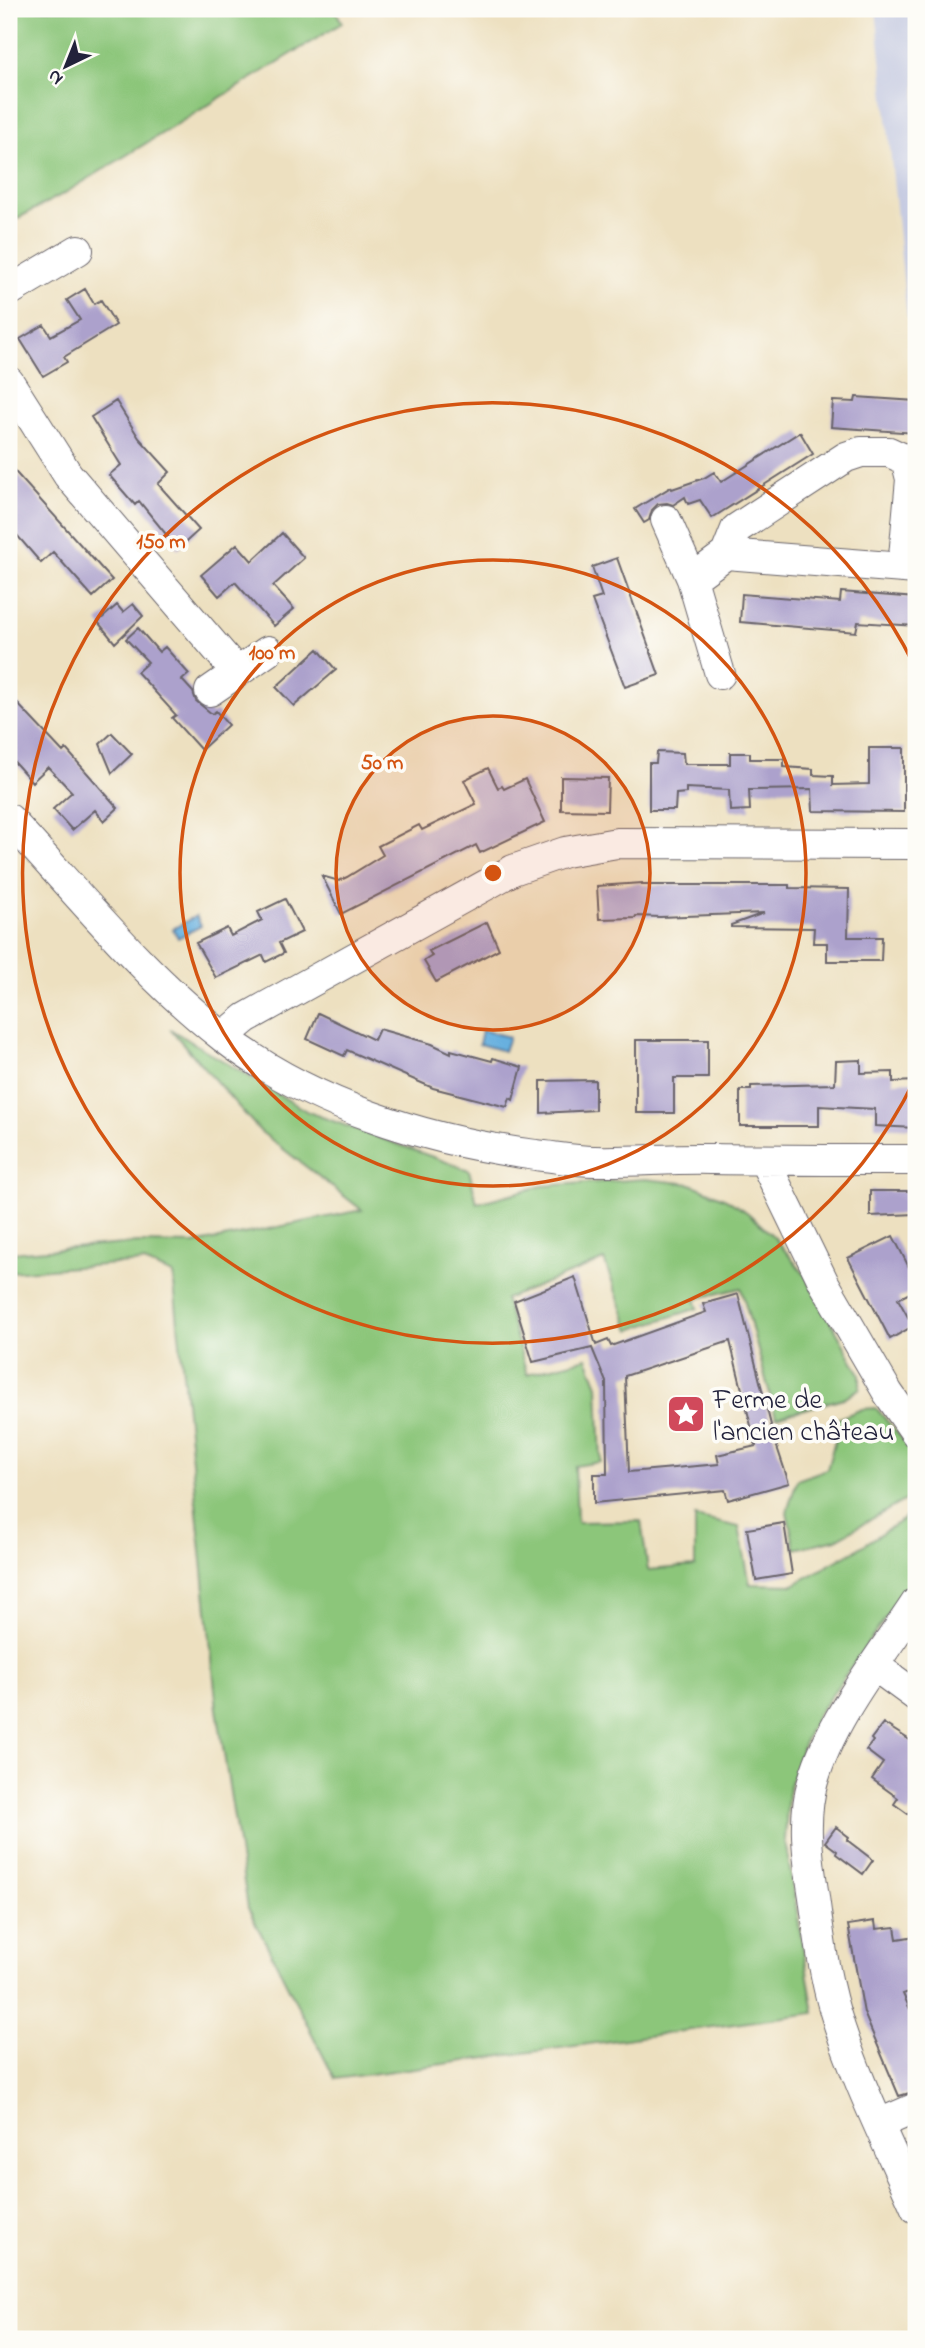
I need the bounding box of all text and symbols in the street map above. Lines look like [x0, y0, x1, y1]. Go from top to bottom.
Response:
north arrow [32, 32, 102, 102]
text: N [42, 62, 70, 91]
text: 150 m [136, 528, 186, 558]
text: 100 m [249, 639, 295, 669]
text: 50 m [361, 749, 403, 779]
centre of rings [481, 861, 505, 885]
place label: Ferme de l'ancien château [712, 1381, 894, 1454]
place icon: Ferme de l'ancien château [665, 1393, 707, 1435]

